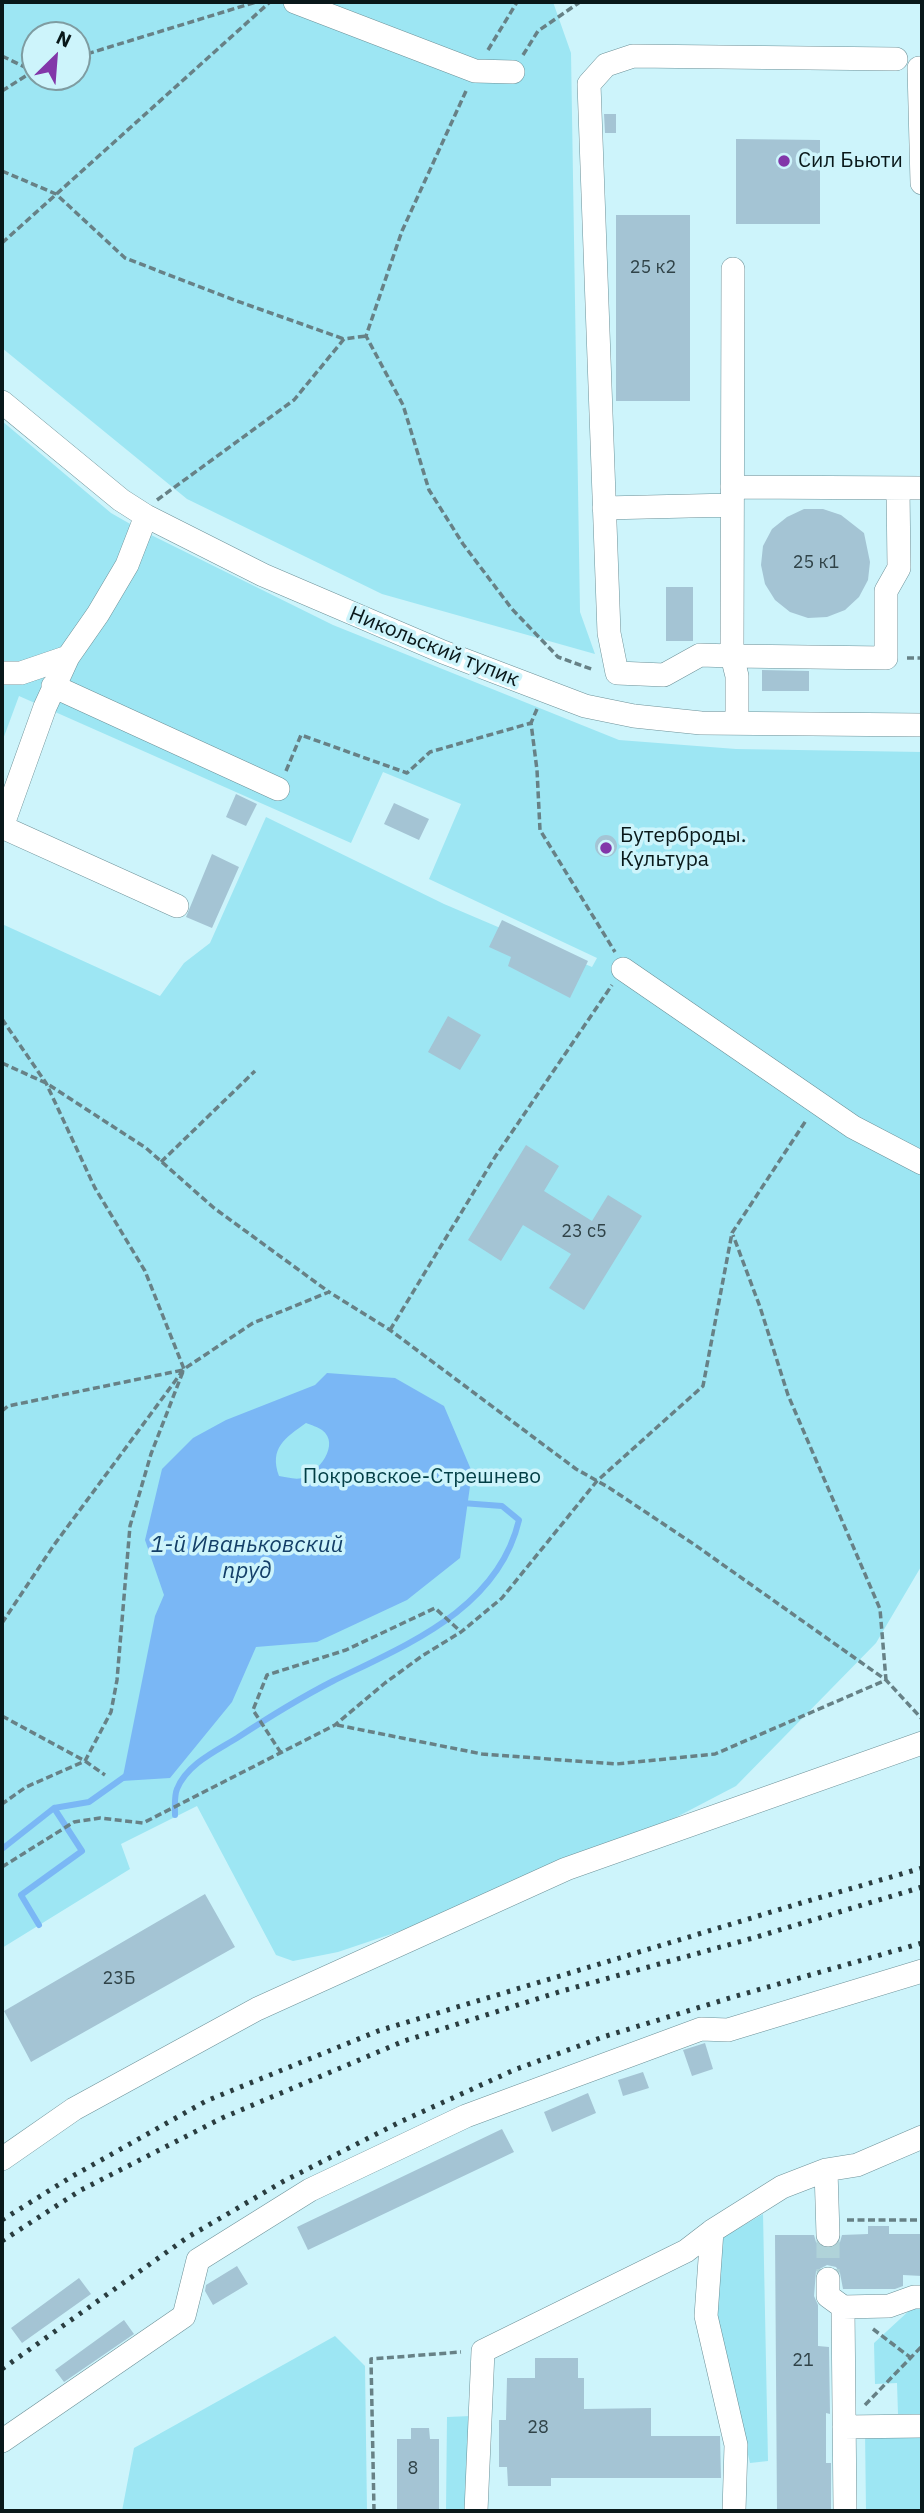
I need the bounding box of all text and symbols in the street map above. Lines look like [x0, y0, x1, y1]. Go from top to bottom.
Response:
north arrow [21, 21, 91, 91]
text: N [53, 25, 75, 53]
place label: Сил Бьюти [798, 148, 903, 174]
marker: Сил Бьюти [776, 153, 792, 169]
house number: 25 к2 [630, 257, 676, 279]
house number: 25 к1 [793, 552, 839, 574]
street label: Никольский тупик [345, 601, 523, 693]
place label: Бутерброды. Культура [620, 823, 746, 873]
marker: Бутерброды. Культура [598, 840, 614, 856]
house number: 23 с5 [561, 1221, 607, 1243]
park label: Покровское-Стрешнево [303, 1464, 541, 1490]
water label: 1-й Иваньковский пруд [151, 1531, 343, 1585]
house number: 23Б [102, 1968, 136, 1990]
house number: 21 [792, 2350, 814, 2372]
house number: 28 [527, 2417, 549, 2439]
house number: 8 [408, 2458, 418, 2480]

